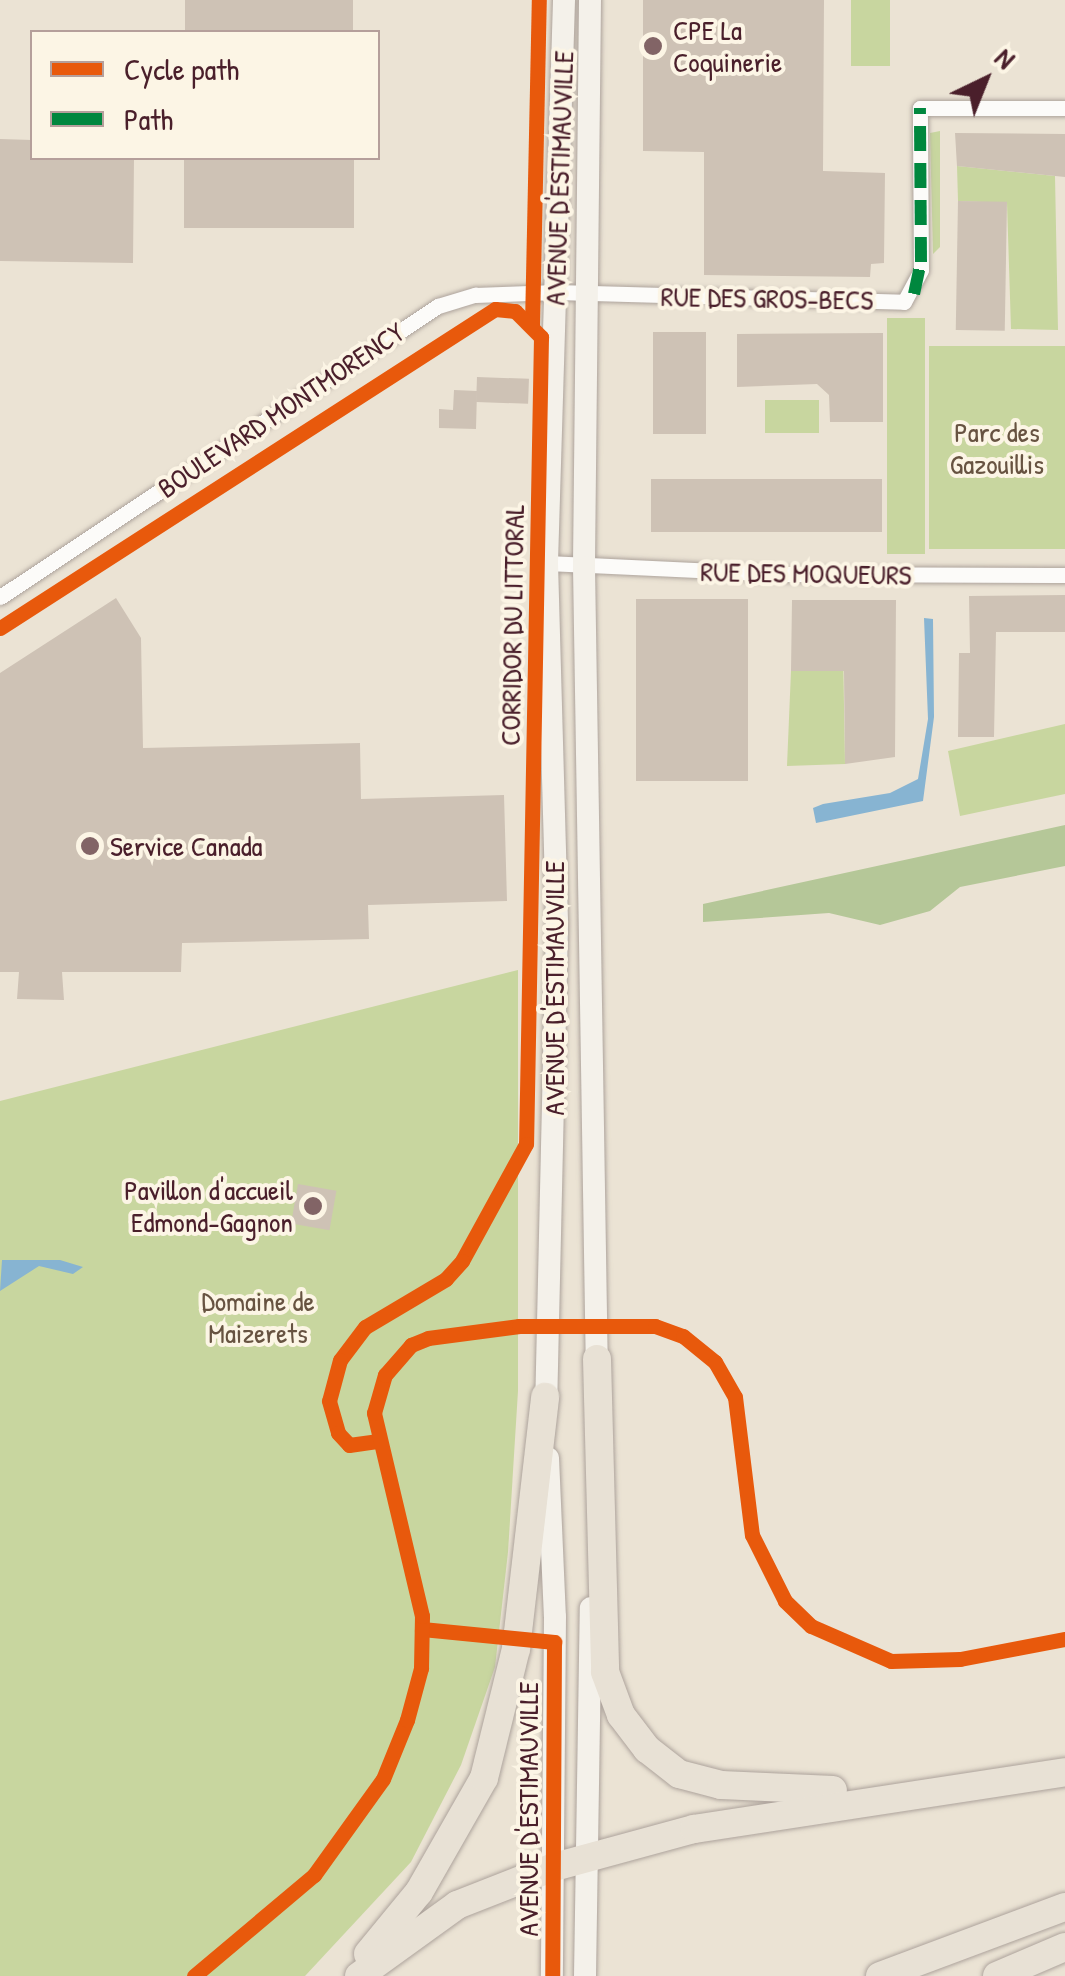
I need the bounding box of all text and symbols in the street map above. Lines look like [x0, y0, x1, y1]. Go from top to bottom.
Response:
place label: CPE La Coquinerie [673, 13, 782, 79]
legend [30, 30, 380, 160]
north arrow [935, 30, 1035, 130]
marker: CPE La Coquinerie [642, 35, 664, 57]
text: N [987, 39, 1024, 77]
text: Cycle path [124, 49, 239, 89]
street label: AVENUE D'ESTIMAUVILLE [538, 50, 580, 306]
text: Path [124, 99, 173, 139]
street label: RUE DES GROS-BECS [660, 279, 874, 317]
street label: BOULEVARD MONTMORENCY [151, 315, 411, 505]
park label: Parc des Gazouillis [950, 415, 1044, 481]
street label: CORRIDOR DU LITTORAL [493, 504, 531, 746]
street label: RUE DES MOQUEURS [700, 554, 912, 592]
place label: Service Canada [110, 829, 263, 863]
marker: Service Canada [79, 835, 101, 857]
street label: AVENUE D'ESTIMAUVILLE [537, 861, 571, 1115]
place label: Pavillon d'accueil Edmond-Gagnon [124, 1173, 293, 1239]
marker: Pavillon d'accueil Edmond-Gagnon [302, 1195, 324, 1217]
park label: Domaine de Maizerets [201, 1284, 315, 1350]
street label: AVENUE D'ESTIMAUVILLE [511, 1682, 545, 1936]

